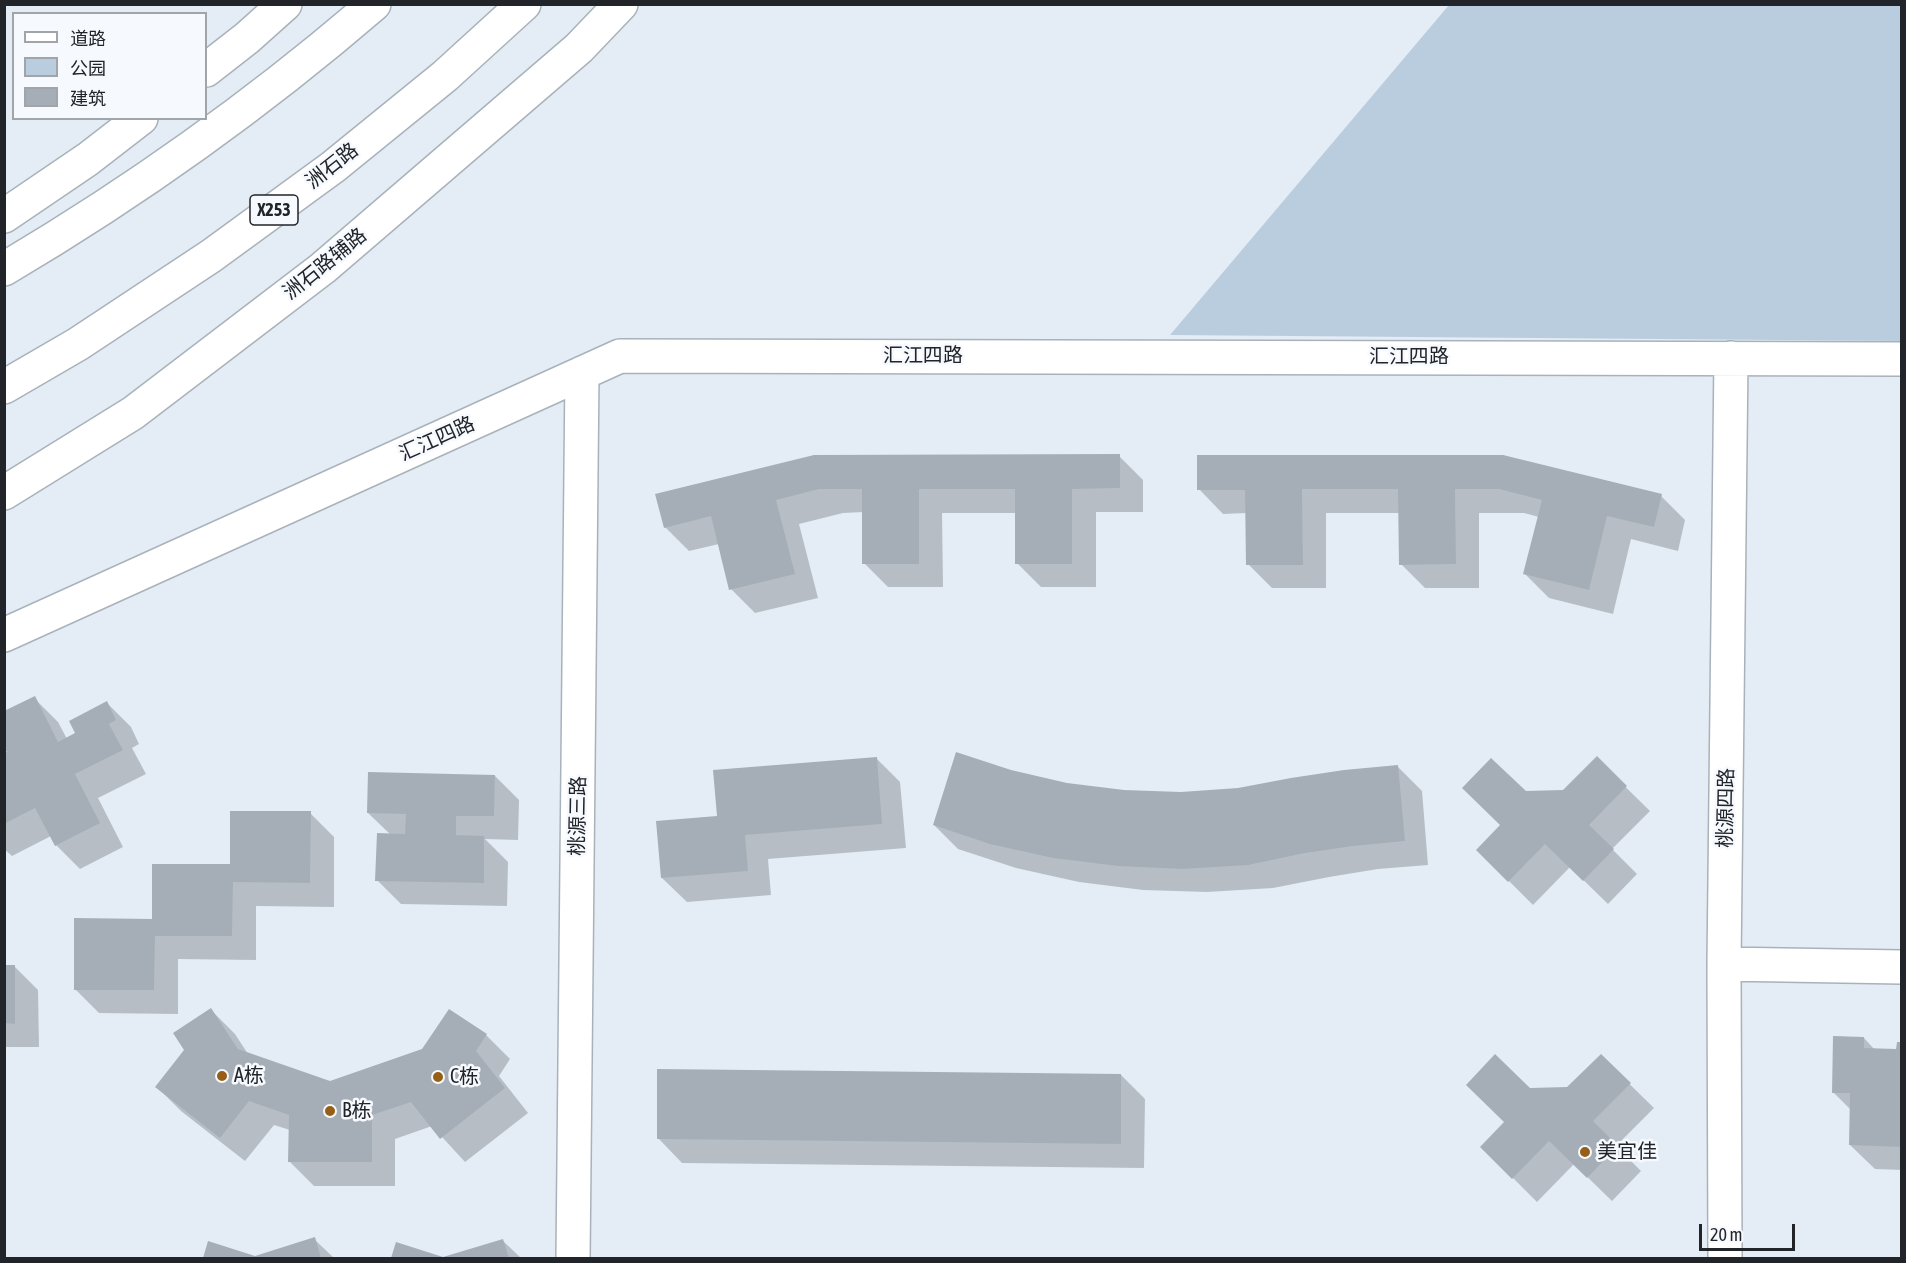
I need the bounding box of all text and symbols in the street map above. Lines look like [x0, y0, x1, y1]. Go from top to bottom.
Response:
legend [12, 12, 207, 120]
text: 道路 [70, 28, 106, 49]
text: 公园 [70, 58, 106, 79]
text: 建筑 [70, 88, 106, 109]
street label: 洲石路 [301, 138, 363, 194]
road number: X253 [250, 195, 298, 225]
street label: 洲石路辅路 [279, 223, 371, 305]
street label: 汇江四路 [883, 344, 963, 368]
street label: 汇江四路 [1369, 345, 1449, 369]
street label: 汇江四路 [396, 412, 478, 466]
street label: 桃源四路 [1713, 768, 1739, 848]
street label: 桃源三路 [565, 776, 591, 856]
place label: A栋 [234, 1064, 264, 1088]
place label: C栋 [450, 1065, 479, 1089]
marker: A栋 [215, 1069, 229, 1083]
marker: C栋 [431, 1070, 445, 1084]
place label: B栋 [342, 1099, 371, 1123]
marker: B栋 [323, 1104, 337, 1118]
place label: 美宜佳 [1597, 1140, 1657, 1164]
marker: 美宜佳 [1578, 1145, 1592, 1159]
scale bar [1702, 1212, 1798, 1250]
text: 20 m [1710, 1224, 1742, 1245]

